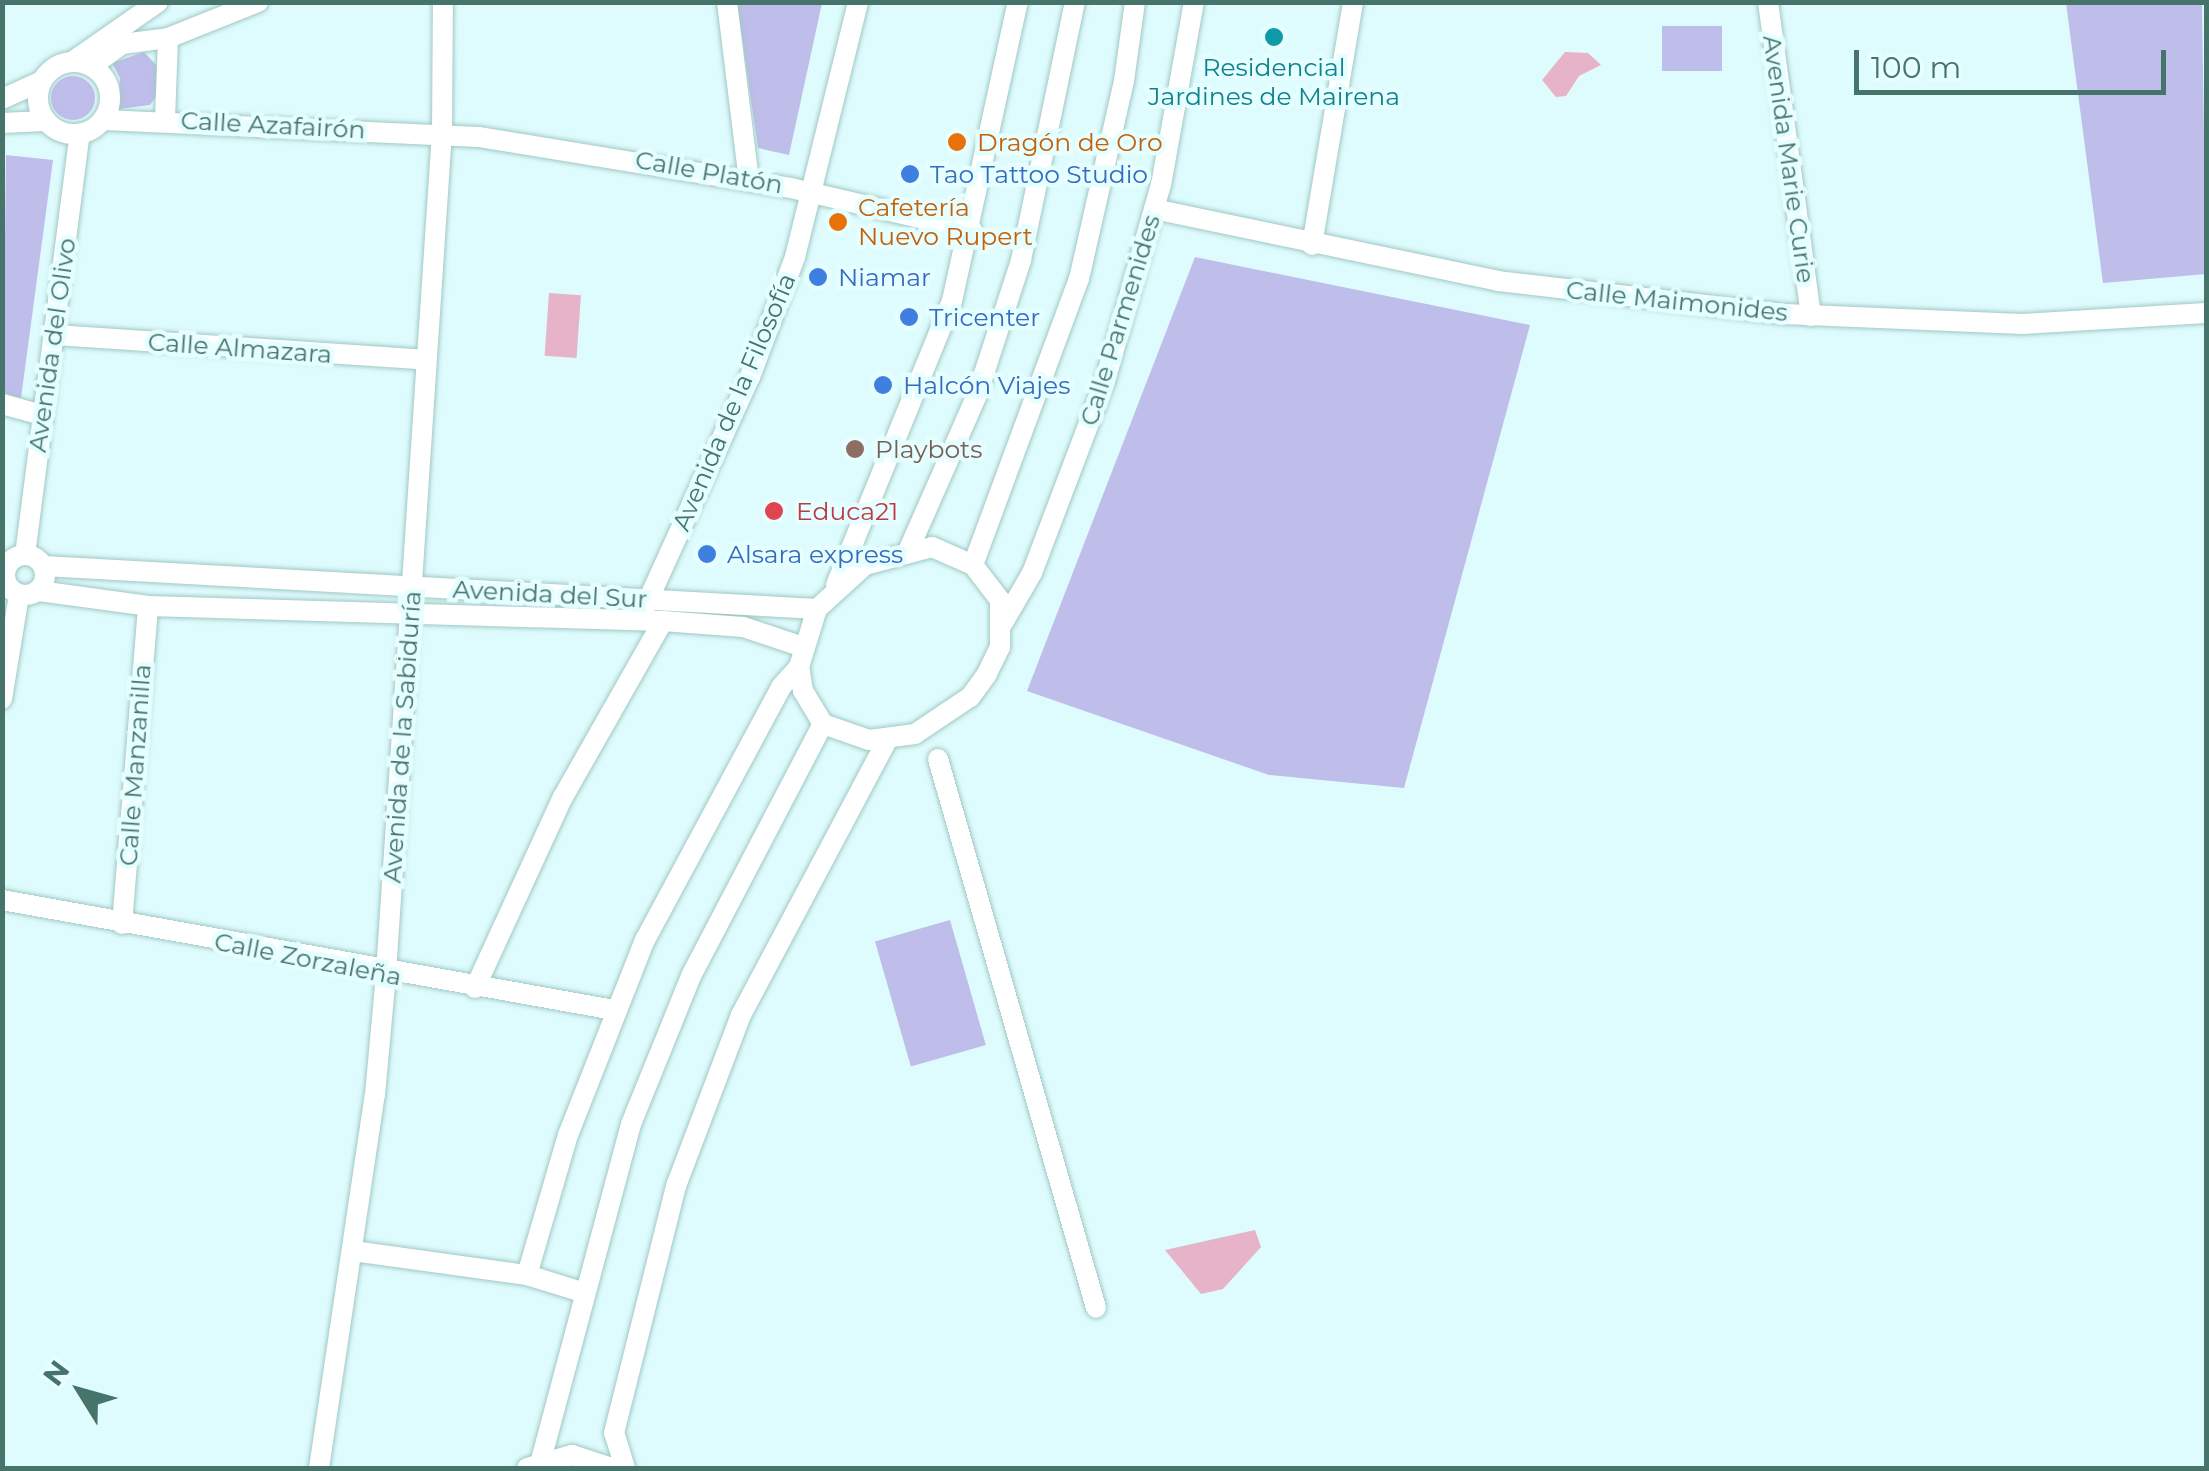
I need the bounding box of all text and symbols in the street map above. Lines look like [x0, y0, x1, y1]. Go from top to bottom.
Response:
marker: Residencial Jardines de Mairena [1263, 26, 1285, 48]
scale bar [1859, 30, 2172, 92]
street label: Avenida Marie Curie [1757, 33, 1821, 285]
text: 100 m [1871, 49, 1961, 86]
place label: Residencial Jardines de Mairena [1148, 53, 1400, 112]
street label: Calle Azafairón [180, 105, 366, 145]
place label: Dragón de Oro [977, 127, 1163, 157]
marker: Dragón de Oro [946, 131, 968, 153]
street label: Calle Platón [633, 144, 785, 200]
place label: Tao Tattoo Studio [930, 159, 1148, 189]
marker: Tao Tattoo Studio [899, 163, 921, 185]
place label: Cafetería Nuevo Rupert [858, 193, 1033, 252]
marker: Cafetería Nuevo Rupert [827, 211, 849, 233]
street label: Calle Parmenides [1074, 211, 1166, 429]
street label: Avenida del Olivo [22, 236, 82, 454]
place label: Niamar [838, 262, 931, 292]
marker: Niamar [807, 266, 829, 288]
street label: Avenida de la Filosofía [666, 269, 802, 535]
street label: Calle Maimonides [1565, 274, 1789, 328]
place label: Tricenter [929, 302, 1040, 332]
marker: Tricenter [898, 306, 920, 328]
street label: Calle Almazara [147, 327, 333, 369]
place label: Halcón Viajes [903, 370, 1070, 400]
marker: Halcón Viajes [872, 374, 894, 396]
place label: Playbots [875, 434, 982, 464]
marker: Playbots [844, 438, 866, 460]
place label: Educa21 [796, 496, 898, 526]
marker: Educa21 [761, 498, 787, 524]
place label: Alsara express [727, 539, 903, 569]
marker: Alsara express [696, 543, 718, 565]
street label: Avenida del Sur [452, 574, 648, 614]
street label: Avenida de la Sabiduría [377, 590, 427, 884]
street label: Calle Manzanilla [113, 663, 157, 867]
street label: Calle Zorzaleña [212, 926, 404, 992]
north arrow [30, 1341, 130, 1441]
text: N [36, 1354, 76, 1392]

